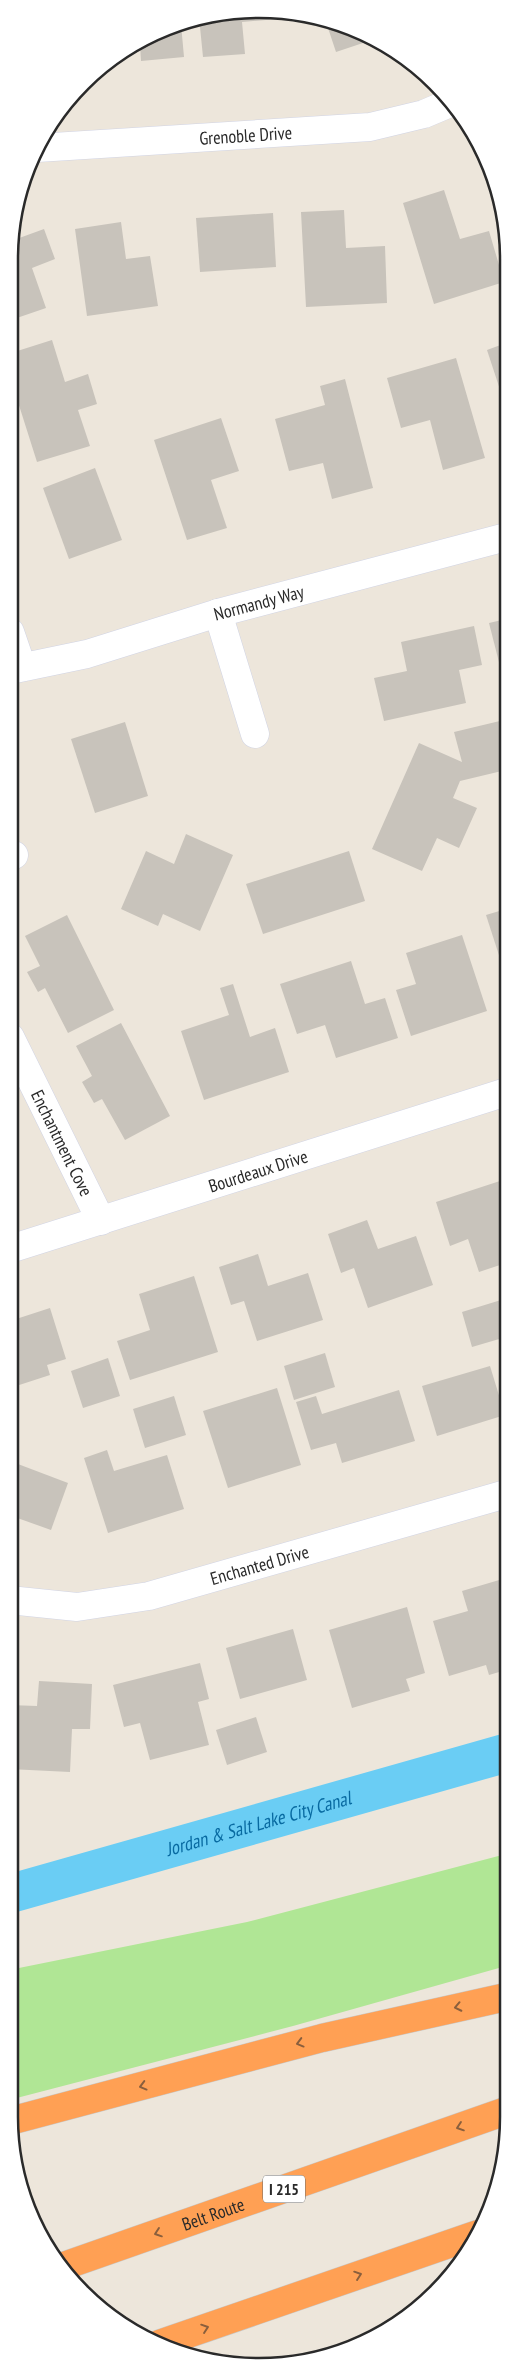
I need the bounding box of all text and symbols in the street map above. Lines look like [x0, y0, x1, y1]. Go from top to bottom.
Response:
street label: Grenoble Drive [198, 120, 293, 149]
street label: Normandy Way [211, 579, 306, 625]
street label: Enchantment Cove [26, 1086, 98, 1200]
street label: Bourdeaux Drive [205, 1144, 310, 1197]
street label: Enchanted Drive [207, 1539, 311, 1589]
water label: Jordan & Salt Lake City Canal [162, 1785, 355, 1861]
one-way arrow [454, 2002, 463, 2012]
one-way arrow [296, 2038, 305, 2048]
one-way arrow [140, 2080, 148, 2090]
one-way arrow [456, 2121, 465, 2131]
road number: I 215 [263, 2176, 305, 2202]
street label: Belt Route [179, 2192, 247, 2235]
one-way arrow [154, 2227, 163, 2237]
one-way arrow [354, 2271, 362, 2281]
one-way arrow [200, 2324, 209, 2334]

